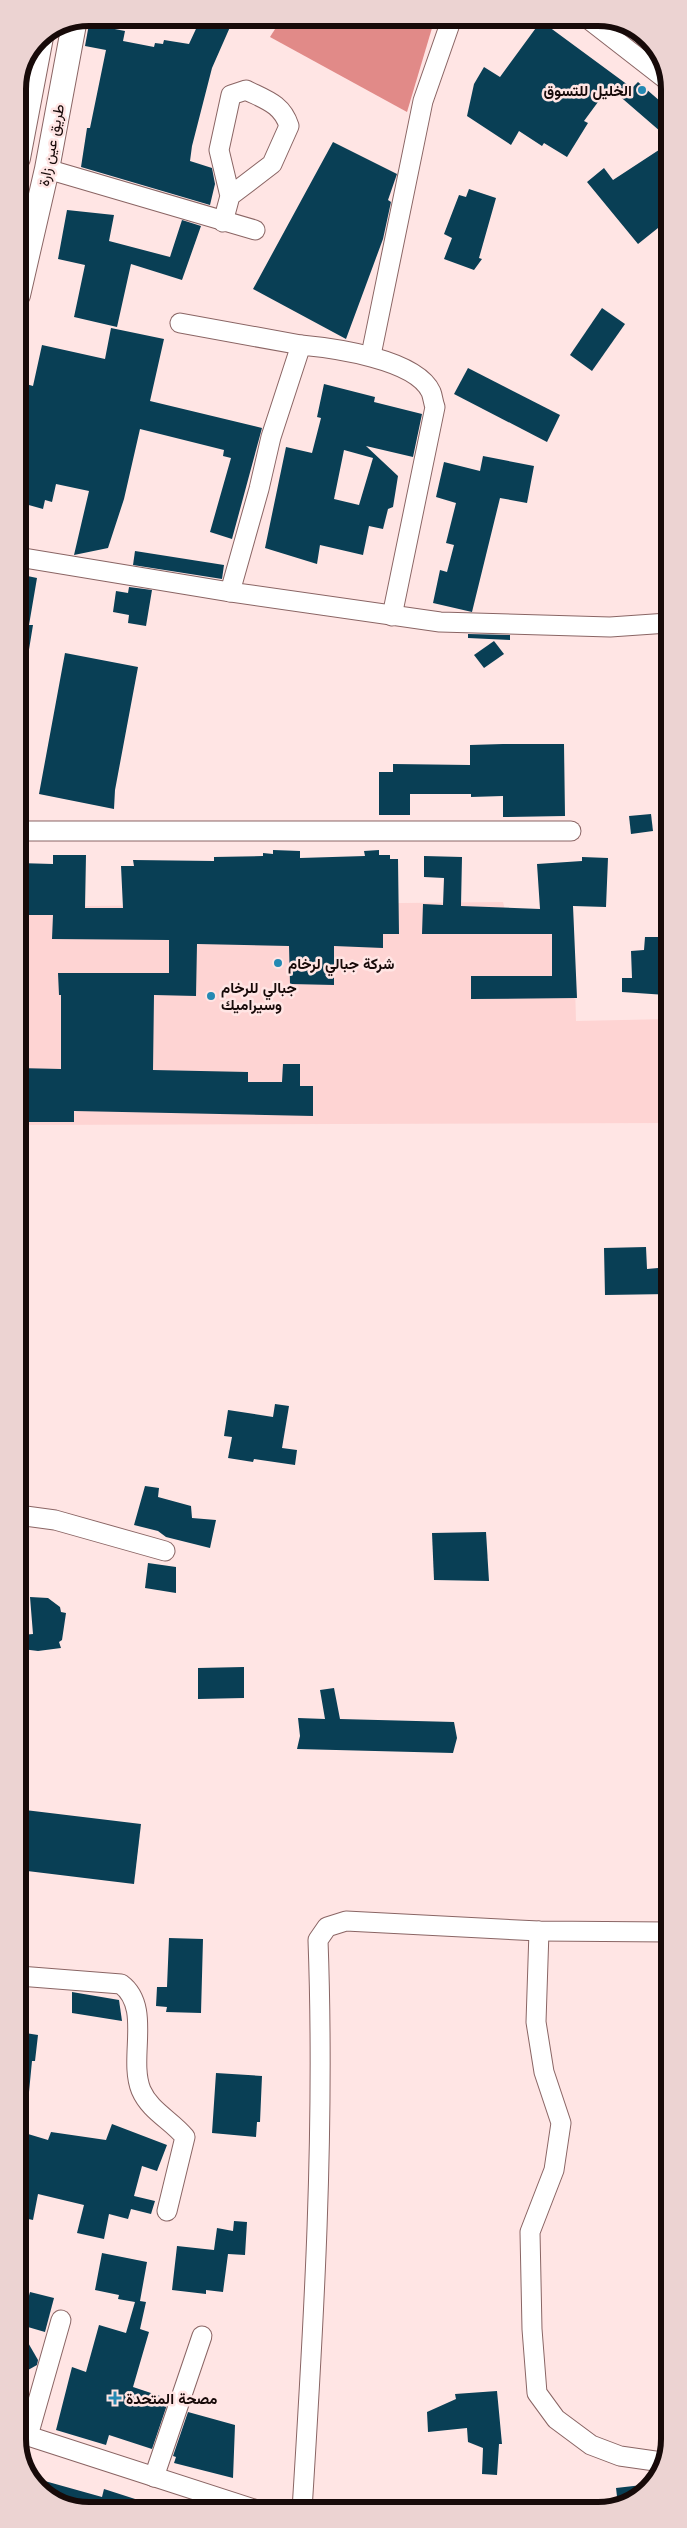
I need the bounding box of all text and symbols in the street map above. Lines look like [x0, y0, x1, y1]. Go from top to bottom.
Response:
place label: الخليل للتسوق [544, 82, 632, 100]
marker: الخليل للتسوق [636, 84, 648, 96]
street label: طريق عين زارة [35, 102, 69, 188]
place label: شركة جبالي لرخام [288, 955, 394, 977]
marker: شركة جبالي لرخام [272, 957, 284, 969]
place label: جبالي للرخام وسيراميك [221, 979, 297, 1014]
marker: جبالي للرخام وسيراميك [205, 990, 217, 1002]
place label: مصحة المتحدة [126, 2390, 217, 2407]
marker: مصحة المتحدة [108, 2391, 122, 2405]

